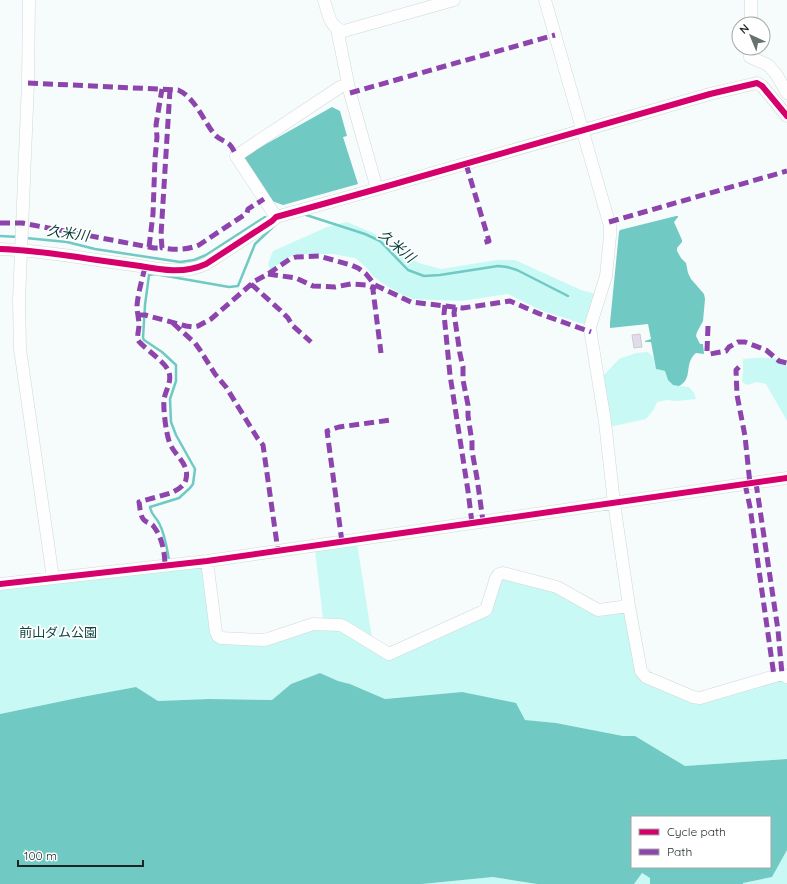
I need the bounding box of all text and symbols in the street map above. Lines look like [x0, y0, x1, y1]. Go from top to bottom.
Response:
north arrow [731, 16, 771, 56]
text: N [736, 21, 752, 37]
water label: 久米川 [46, 221, 92, 245]
water label: 久米川 [375, 226, 420, 268]
park label: 前山ダム公園 [19, 624, 97, 640]
legend [631, 816, 771, 868]
text: Cycle path [667, 824, 726, 839]
scale bar [18, 842, 143, 868]
text: Path [667, 844, 692, 859]
text: 100 m [24, 848, 57, 863]

